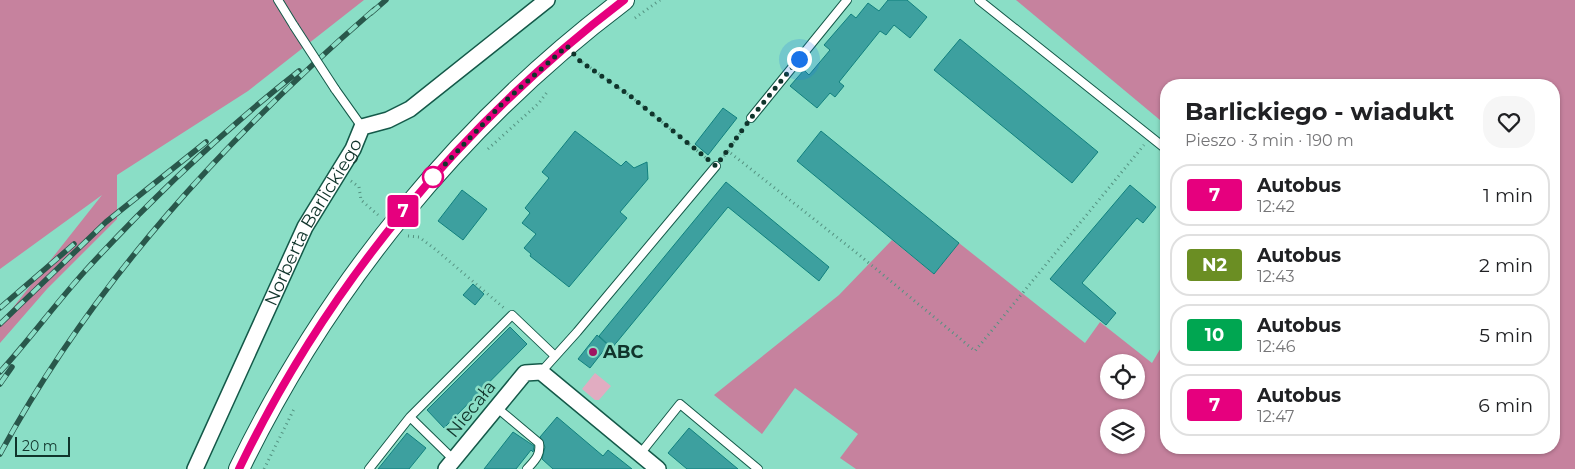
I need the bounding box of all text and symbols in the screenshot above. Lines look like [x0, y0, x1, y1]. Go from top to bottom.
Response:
your location [787, 47, 812, 72]
button: heart [1483, 96, 1535, 148]
text: Barlickiego - wiadukt [1185, 97, 1454, 126]
text: Pieszo · 3 min · 190 m [1185, 131, 1354, 150]
street label: Norberta Barlickiego [260, 135, 367, 309]
unlabelled marker [422, 166, 444, 188]
text: Autobus [1257, 174, 1341, 197]
text: 7 [1209, 184, 1220, 206]
text: 1 min [1483, 184, 1533, 207]
line badge: 7 [387, 195, 419, 227]
text: 12:42 [1257, 197, 1295, 216]
text: 7 [397, 200, 409, 222]
text: Autobus [1257, 244, 1341, 267]
text: N2 [1202, 254, 1227, 276]
text: 2 min [1479, 254, 1533, 277]
text: 12:43 [1257, 267, 1295, 286]
text: Autobus [1257, 314, 1341, 337]
text: 10 [1205, 324, 1224, 346]
text: 5 min [1479, 324, 1533, 347]
text: 12:46 [1257, 337, 1296, 356]
place label: ABC [602, 341, 644, 363]
marker: ABC [587, 346, 599, 358]
map controls [1100, 354, 1145, 454]
button: locate [1100, 354, 1145, 399]
street label: Niecała [441, 376, 501, 442]
text: Autobus [1257, 384, 1341, 407]
text: 7 [1209, 394, 1220, 416]
text: 6 min [1478, 394, 1533, 417]
text: 12:47 [1257, 407, 1294, 426]
button: layers [1100, 409, 1145, 454]
scale bar [15, 434, 70, 457]
text: 20 m [22, 437, 58, 455]

